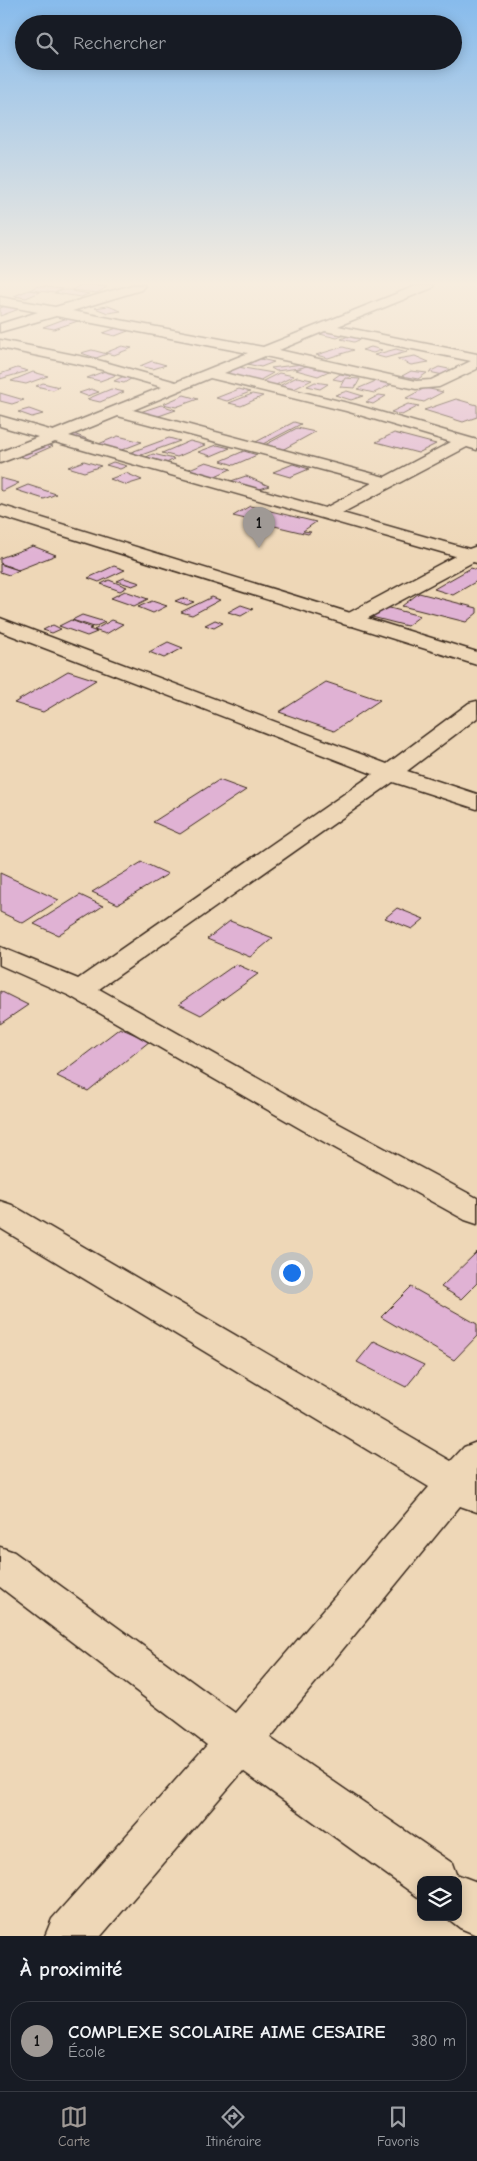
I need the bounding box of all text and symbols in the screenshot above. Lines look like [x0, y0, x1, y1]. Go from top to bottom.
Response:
search box [15, 15, 462, 70]
icon: search [33, 29, 61, 57]
text: Rechercher [73, 32, 166, 54]
pin: 1 [243, 507, 275, 548]
your location [279, 1260, 305, 1286]
map controls [417, 1876, 462, 1921]
button: layers [417, 1876, 462, 1921]
text: À proximité [20, 1957, 122, 1981]
text: COMPLEXE SCOLAIRE AIME CESAIRE [68, 2021, 385, 2043]
text: 1 [34, 2032, 40, 2050]
text: 380 m [411, 2032, 456, 2050]
text: École [68, 2043, 105, 2061]
tab: Carte [58, 2103, 90, 2150]
tab: Itinéraire [206, 2103, 261, 2150]
tab: Favoris [377, 2103, 419, 2150]

